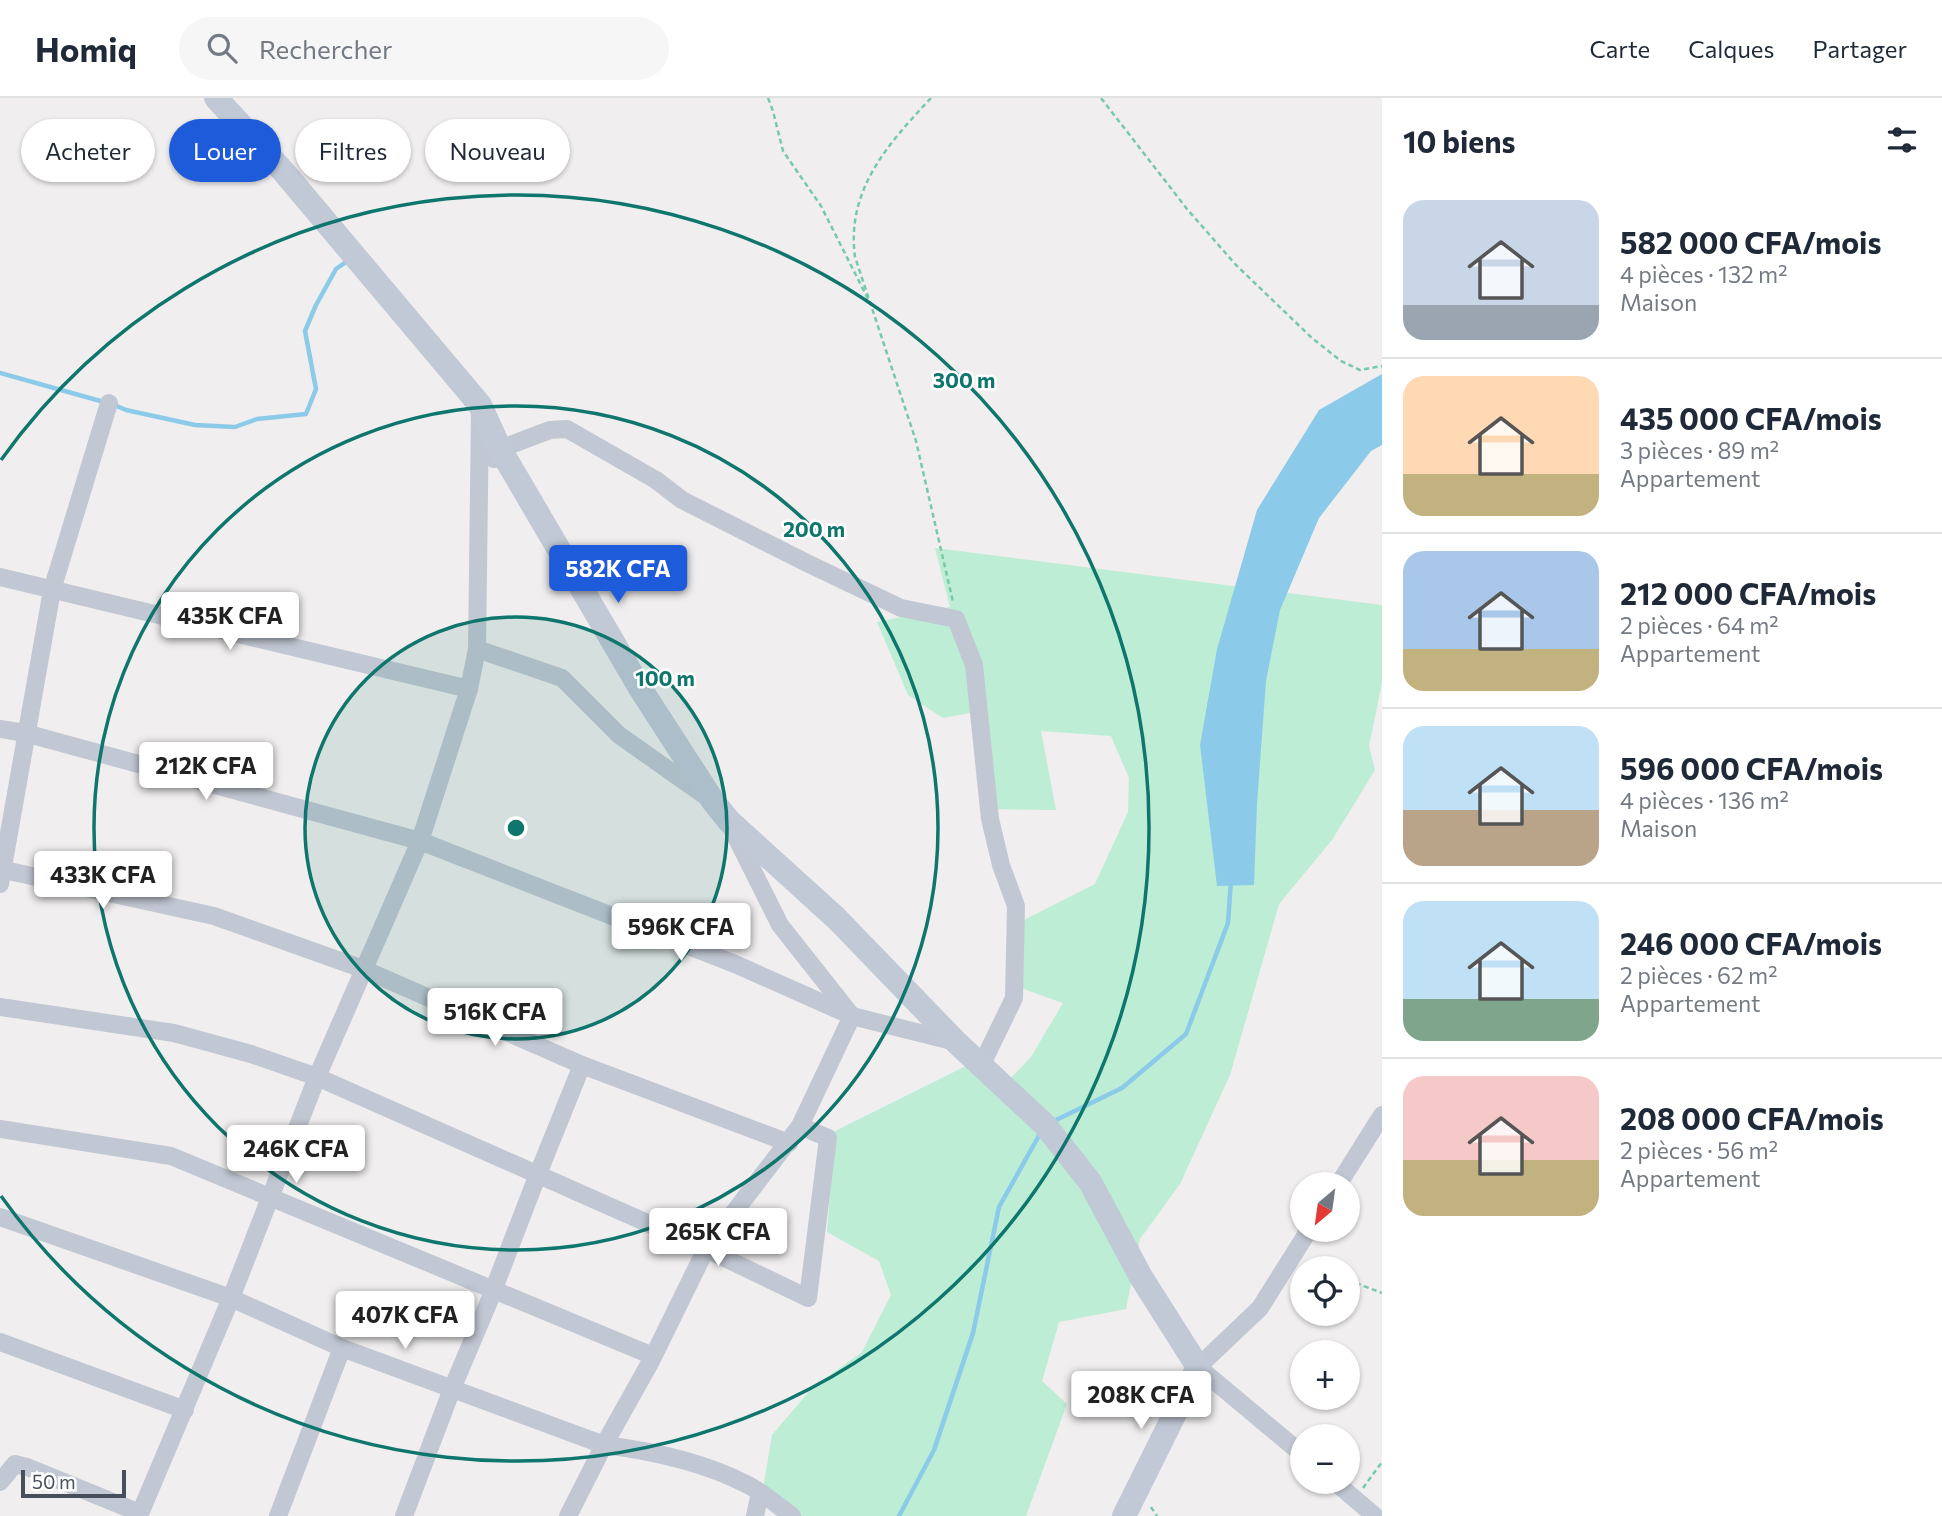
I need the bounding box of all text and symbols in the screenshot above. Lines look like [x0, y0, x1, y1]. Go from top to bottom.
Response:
search box [179, 17, 669, 80]
text: Homiq [35, 28, 137, 69]
icon: search [203, 29, 241, 67]
text: Rechercher [259, 33, 392, 64]
text: Carte [1589, 34, 1650, 63]
text: Calques [1688, 34, 1774, 63]
text: Partager [1812, 34, 1907, 63]
chip: Acheter [21, 119, 155, 182]
chip: Louer [169, 119, 281, 182]
chip: Filtres [295, 119, 411, 182]
chip: Nouveau [425, 119, 570, 182]
icon: filters [1883, 121, 1921, 159]
text: 10 biens [1403, 122, 1516, 159]
text: 582 000 CFA/mois [1620, 223, 1881, 260]
icon: home [1459, 228, 1543, 312]
text: 4 pièces · 132 m² [1620, 260, 1787, 288]
text: Maison [1620, 288, 1697, 316]
text: 300 m [933, 367, 995, 392]
text: 435 000 CFA/mois [1620, 399, 1882, 436]
icon: home [1459, 404, 1543, 488]
text: 3 pièces · 89 m² [1620, 436, 1779, 464]
text: Appartement [1620, 464, 1761, 492]
text: 200 m [783, 516, 845, 541]
pin: 582K CFA [546, 546, 690, 605]
text: 582K CFA [565, 554, 671, 582]
text: 212 000 CFA/mois [1620, 574, 1876, 611]
icon: home [1459, 579, 1543, 663]
pin: 435K CFA [158, 592, 302, 652]
text: 435K CFA [177, 601, 283, 629]
text: 2 pièces · 64 m² [1620, 611, 1779, 639]
text: Appartement [1620, 639, 1761, 667]
text: 100 m [635, 665, 695, 690]
pin: 212K CFA [134, 742, 278, 802]
text: 596 000 CFA/mois [1620, 749, 1883, 786]
text: 212K CFA [155, 751, 257, 779]
icon: home [1459, 754, 1543, 838]
text: 4 pièces · 136 m² [1620, 786, 1789, 814]
text: Maison [1620, 814, 1697, 842]
centre of rings [504, 816, 528, 840]
pin: 433K CFA [31, 852, 175, 911]
text: 433K CFA [50, 860, 156, 888]
pin: 596K CFA [609, 904, 753, 963]
text: 596K CFA [628, 912, 734, 940]
text: 246 000 CFA/mois [1620, 924, 1882, 961]
icon: home [1459, 929, 1543, 1013]
text: 2 pièces · 62 m² [1620, 961, 1777, 989]
pin: 516K CFA [423, 988, 567, 1048]
text: Appartement [1620, 989, 1761, 1017]
text: 516K CFA [443, 997, 547, 1025]
text: 208 000 CFA/mois [1620, 1099, 1884, 1136]
icon: home [1459, 1104, 1543, 1188]
pin: 246K CFA [224, 1126, 368, 1185]
text: 246K CFA [243, 1134, 349, 1162]
text: 2 pièces · 56 m² [1620, 1136, 1778, 1164]
text: Appartement [1620, 1164, 1761, 1192]
north arrow [1290, 1172, 1360, 1242]
map controls [1290, 1172, 1360, 1494]
pin: 265K CFA [646, 1208, 790, 1268]
text: 265K CFA [665, 1217, 771, 1245]
button: locate [1290, 1256, 1360, 1326]
pin: 407K CFA [333, 1292, 477, 1351]
text: 407K CFA [352, 1300, 458, 1328]
button: + [1290, 1340, 1360, 1410]
pin: 208K CFA [1069, 1372, 1213, 1431]
text: 208K CFA [1087, 1380, 1195, 1408]
button: − [1290, 1424, 1360, 1494]
scale bar [21, 1467, 126, 1499]
text: 50 m [32, 1470, 76, 1493]

